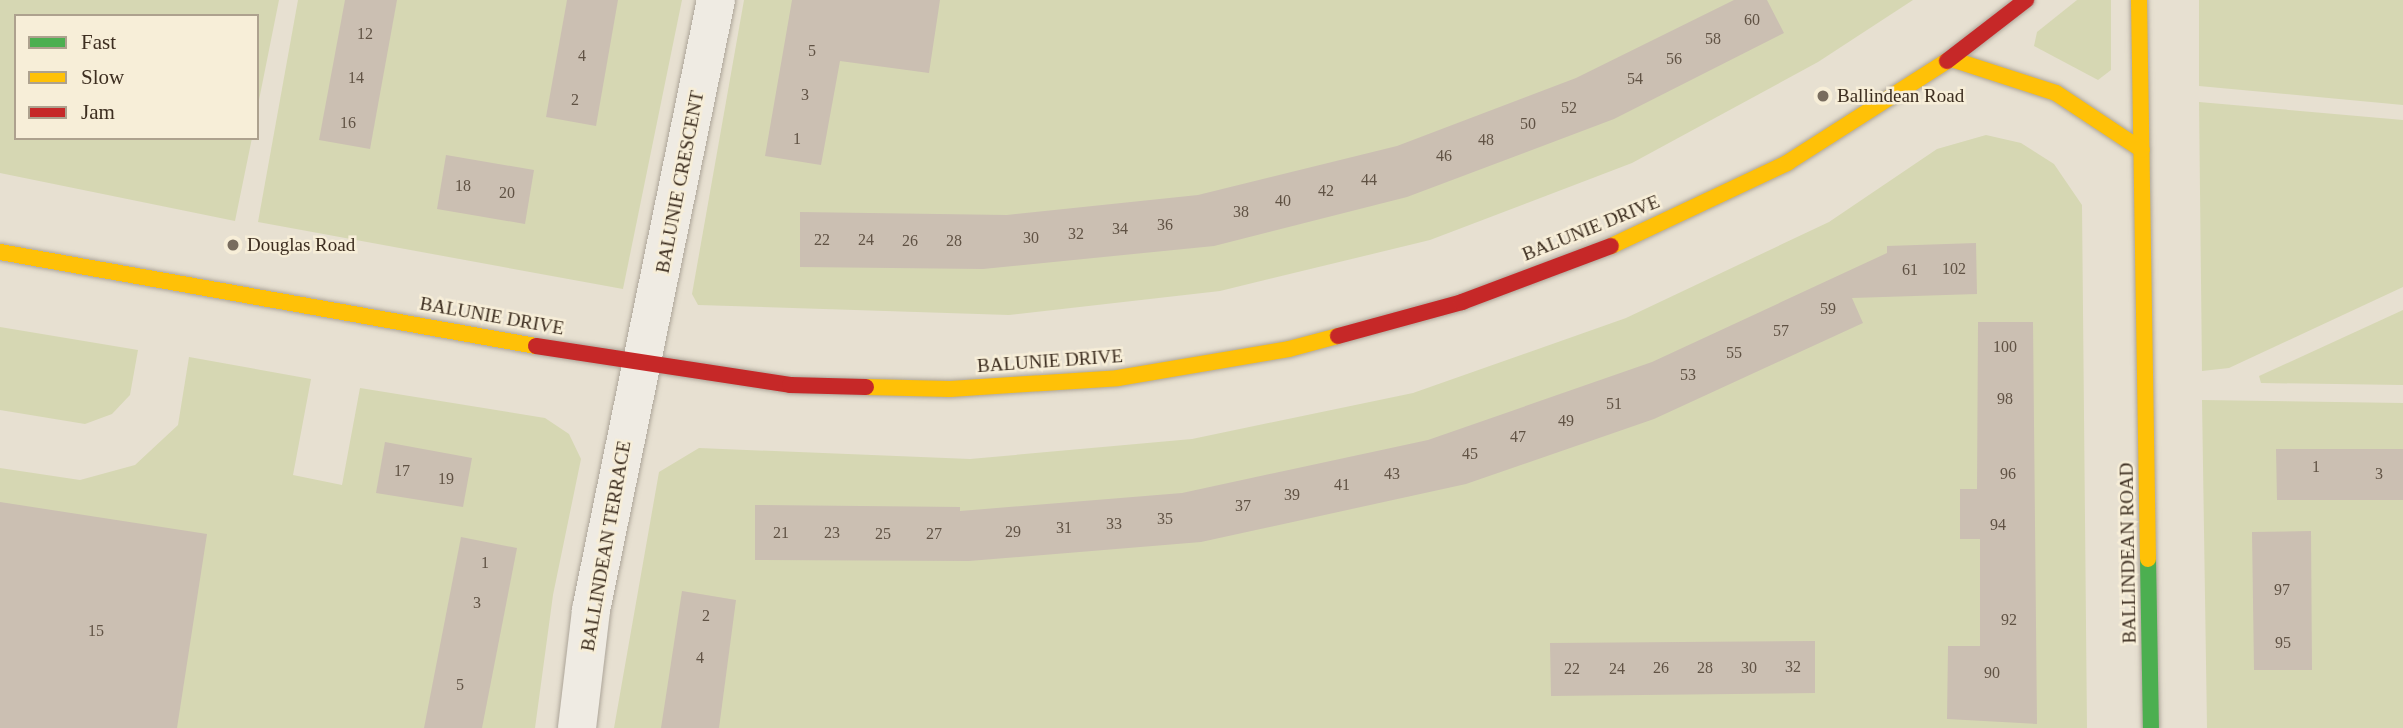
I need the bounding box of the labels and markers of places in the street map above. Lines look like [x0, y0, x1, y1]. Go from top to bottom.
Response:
place label: Ballindean Road [1837, 85, 1964, 107]
marker: Ballindean Road [1815, 88, 1831, 104]
place label: Douglas Road [247, 234, 355, 256]
marker: Douglas Road [225, 237, 241, 253]

